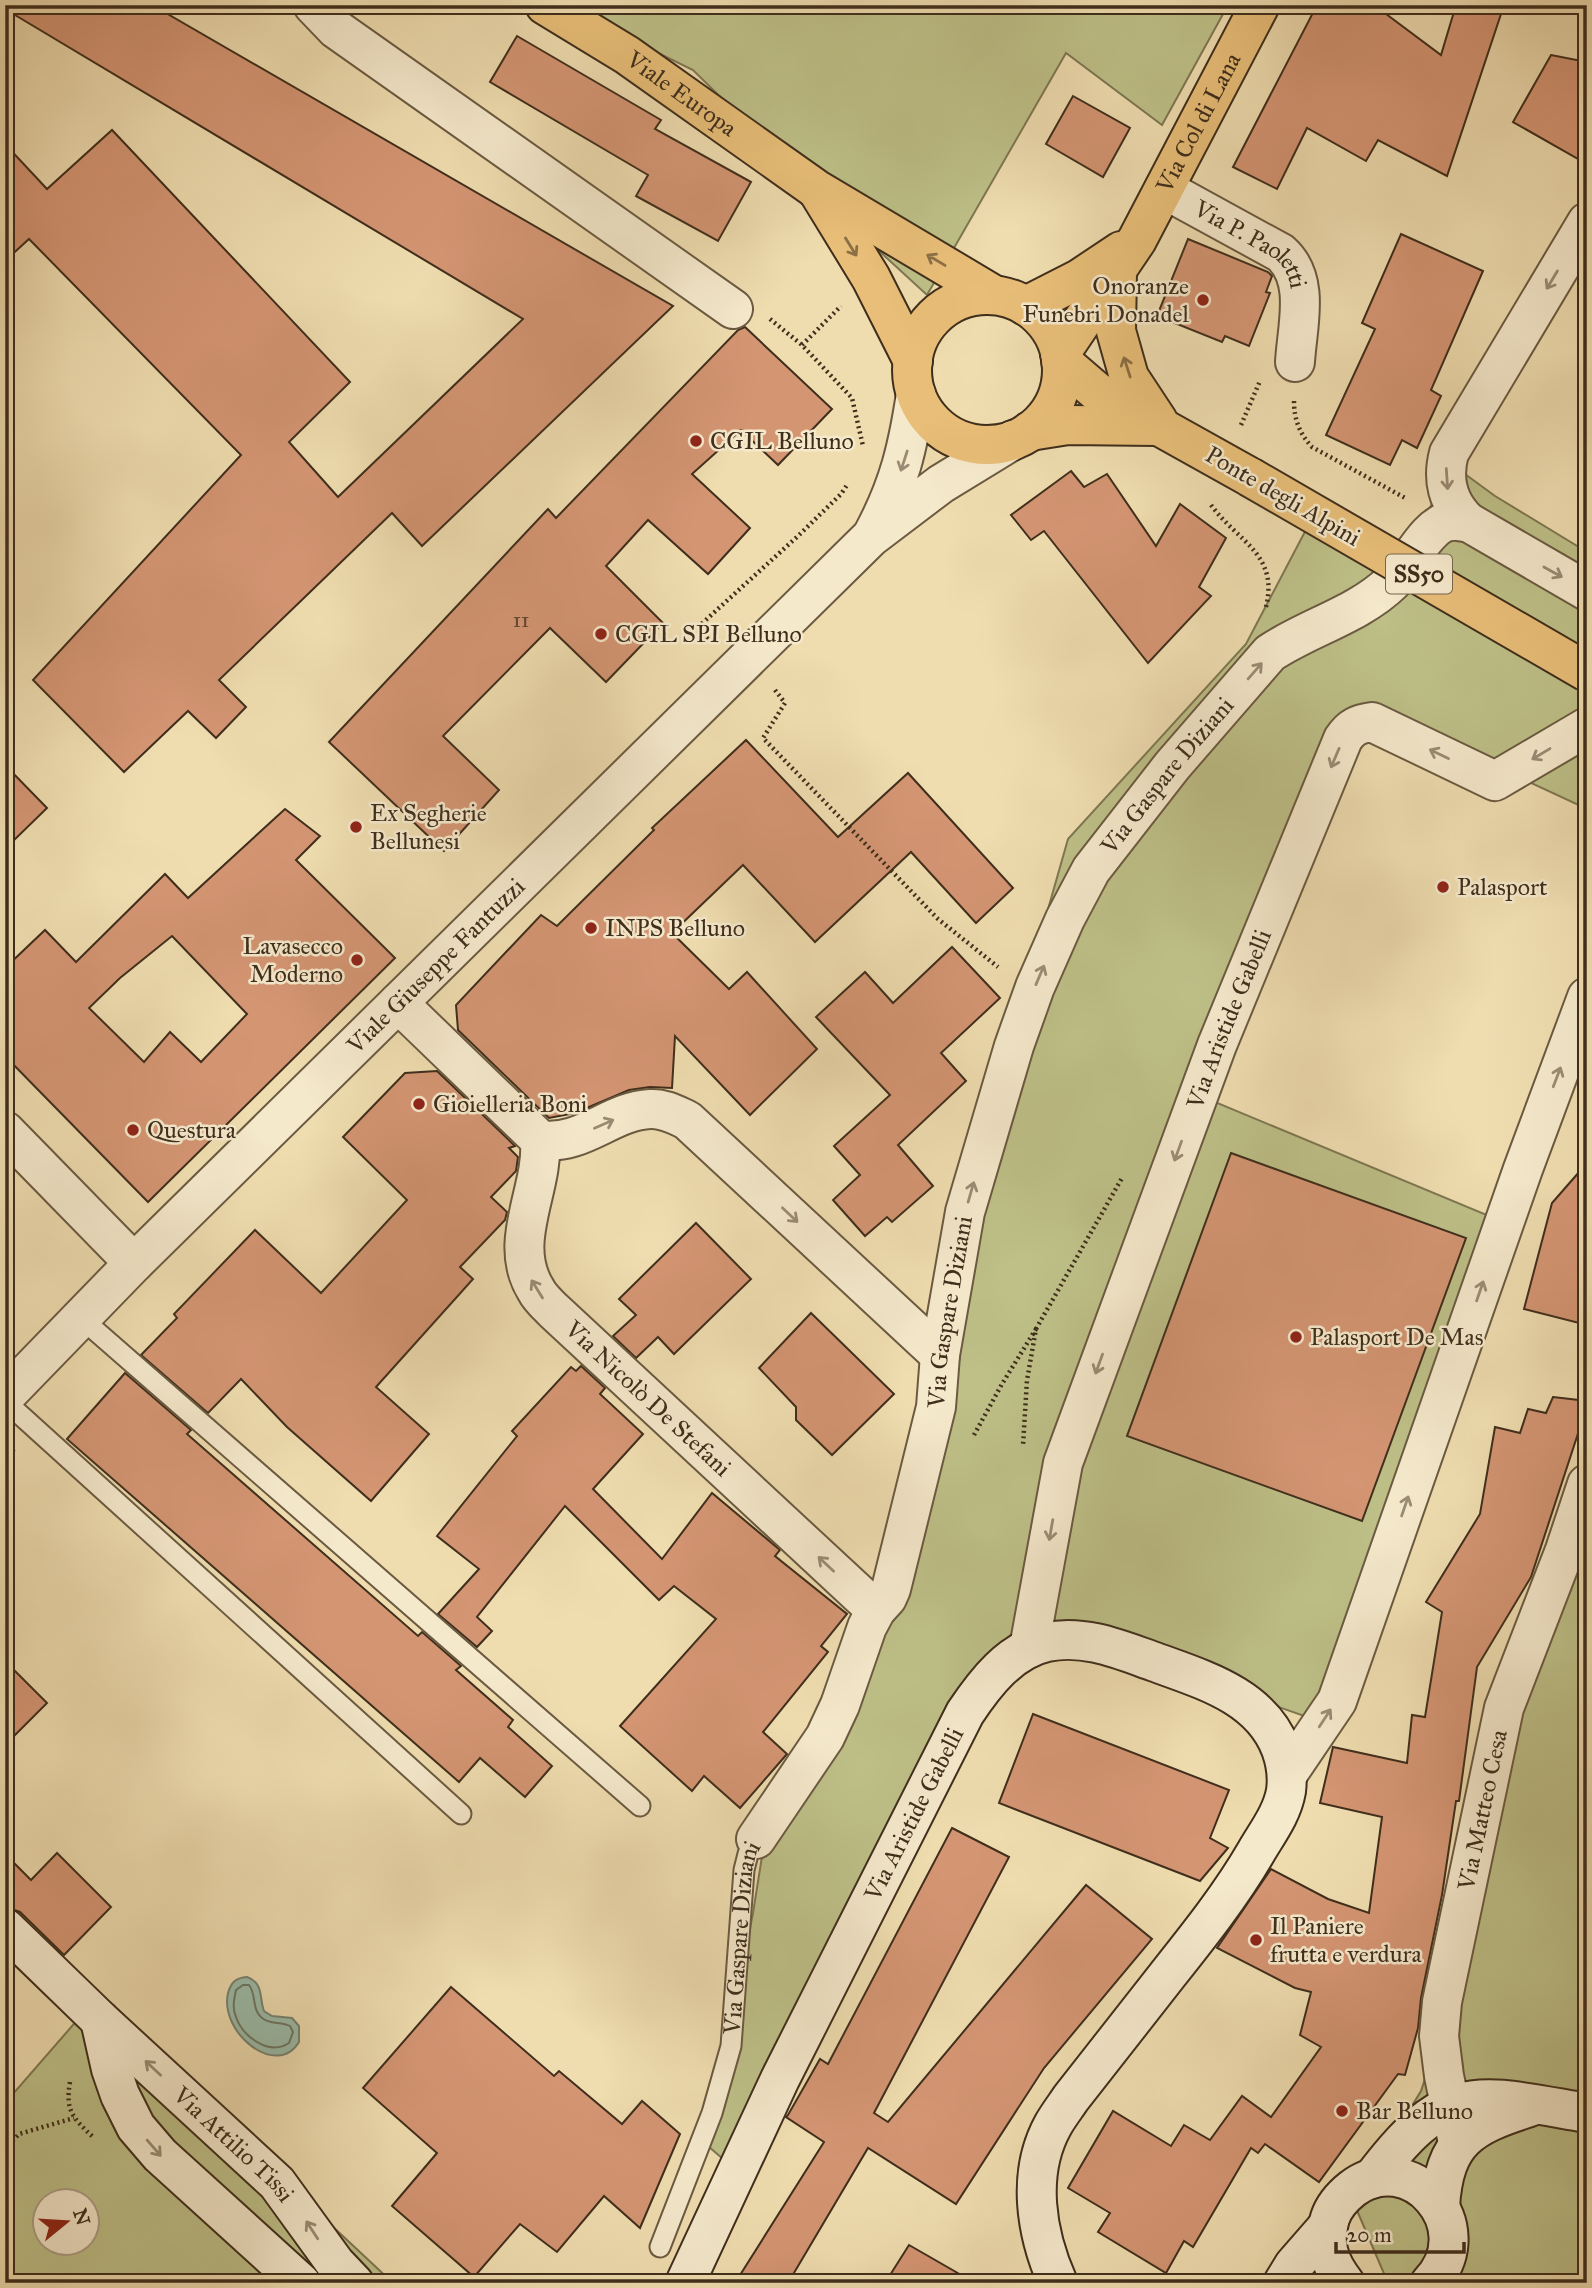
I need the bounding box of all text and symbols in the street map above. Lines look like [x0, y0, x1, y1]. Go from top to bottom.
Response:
street label: Viale Europa [620, 44, 743, 144]
street label: Via Col di Lana [1149, 47, 1248, 199]
street label: Via P. Paoletti [1188, 193, 1314, 291]
one-way arrow [845, 236, 859, 256]
one-way arrow [926, 252, 946, 266]
one-way arrow [1545, 270, 1559, 290]
place label: Onoranze Funebri Donadel [1023, 271, 1189, 329]
marker: Onoranze Funebri Donadel [1195, 292, 1211, 308]
one-way arrow [1119, 357, 1132, 379]
place label: CGIL Belluno [710, 426, 854, 456]
marker: CGIL Belluno [688, 433, 704, 449]
street label: Ponte degli Alpini [1200, 439, 1366, 553]
one-way arrow [896, 450, 909, 472]
one-way arrow [1441, 467, 1454, 490]
road number: SS50 [1386, 554, 1452, 594]
one-way arrow [1542, 566, 1563, 579]
house number: 11 [513, 607, 529, 633]
place label: CGIL SPI Belluno [615, 619, 802, 649]
marker: CGIL SPI Belluno [593, 626, 609, 642]
one-way arrow [1247, 662, 1263, 680]
street label: Via Gaspare Diziani [1093, 690, 1240, 861]
one-way arrow [1328, 746, 1341, 768]
one-way arrow [1429, 746, 1450, 760]
one-way arrow [1531, 747, 1551, 761]
place label: Ex Segherie Bellunesi [370, 798, 487, 856]
marker: Ex Segherie Bellunesi [348, 819, 364, 835]
street label: Viale Giuseppe Fantuzzi [340, 871, 531, 1061]
place label: Palasport [1457, 872, 1548, 902]
marker: Palasport [1435, 879, 1451, 895]
place label: INPS Belluno [605, 913, 745, 943]
marker: INPS Belluno [583, 920, 599, 936]
street label: Via Aristide Gabelli [1180, 925, 1278, 1114]
place label: Lavasecco Moderno [242, 931, 343, 989]
marker: Lavasecco Moderno [349, 952, 365, 968]
one-way arrow [1035, 965, 1048, 986]
one-way arrow [1552, 1067, 1564, 1089]
place label: Gioielleria Boni [433, 1089, 588, 1119]
marker: Gioielleria Boni [411, 1096, 427, 1112]
place label: Questura [147, 1115, 237, 1145]
one-way arrow [593, 1117, 615, 1130]
marker: Questura [125, 1122, 141, 1138]
one-way arrow [1170, 1139, 1183, 1161]
one-way arrow [966, 1181, 979, 1203]
one-way arrow [781, 1206, 798, 1223]
street label: Via Gaspare Diziani [921, 1213, 979, 1410]
one-way arrow [530, 1280, 544, 1300]
one-way arrow [1475, 1281, 1487, 1303]
street label: Via Nicolò De Stefani [558, 1313, 738, 1483]
place label: Palasport De Mas [1310, 1322, 1483, 1352]
marker: Palasport De Mas [1288, 1329, 1304, 1345]
one-way arrow [1092, 1353, 1104, 1375]
one-way arrow [1399, 1495, 1412, 1517]
one-way arrow [1044, 1518, 1057, 1541]
one-way arrow [817, 1556, 835, 1572]
one-way arrow [1318, 1709, 1332, 1729]
street label: Via Aristide Gabelli [857, 1722, 970, 1907]
street label: Via Matteo Cesa [1451, 1726, 1514, 1894]
street label: Via Gaspare Diziani [717, 1835, 767, 2037]
place label: Il Paniere frutta e verdura [1270, 1911, 1422, 1969]
marker: Il Paniere frutta e verdura [1248, 1932, 1264, 1948]
one-way arrow [144, 2060, 162, 2076]
street label: Via Attilio Tissi [166, 2079, 301, 2208]
place label: Bar Belluno [1356, 2096, 1473, 2126]
marker: Bar Belluno [1334, 2103, 1350, 2119]
one-way arrow [146, 2139, 162, 2157]
north arrow [32, 2186, 102, 2256]
text: N [68, 2206, 95, 2228]
scale bar [1336, 2211, 1464, 2255]
one-way arrow [305, 2220, 319, 2240]
text: 20 m [1347, 2222, 1392, 2248]

